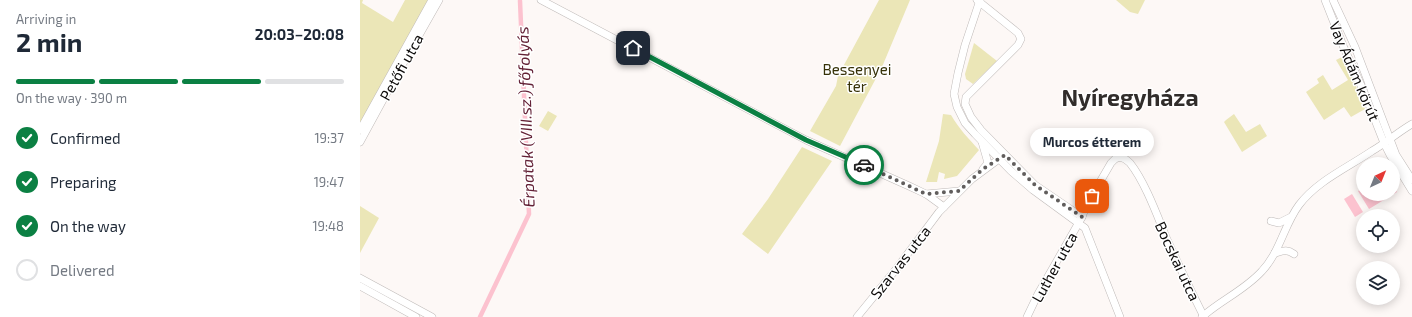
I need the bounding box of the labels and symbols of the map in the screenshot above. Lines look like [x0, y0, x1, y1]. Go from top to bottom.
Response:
street label: Vay Ádám körút [1326, 19, 1384, 124]
water label: Érpatak (VIII.sz.) főfolyás [512, 26, 539, 208]
street label: Petőfi utca [375, 31, 427, 103]
pin [616, 31, 650, 65]
park label: Bessenyei tér [823, 60, 892, 95]
district label: Nyíregyháza [1061, 83, 1199, 111]
callout: Murcos étterem [1030, 128, 1154, 156]
courier [844, 145, 884, 185]
north arrow [1356, 157, 1400, 201]
pin [1075, 179, 1109, 213]
street label: Bocskai utca [1152, 218, 1204, 304]
street label: Szarvas utca [866, 222, 934, 302]
street label: Luther utca [1027, 229, 1081, 305]

